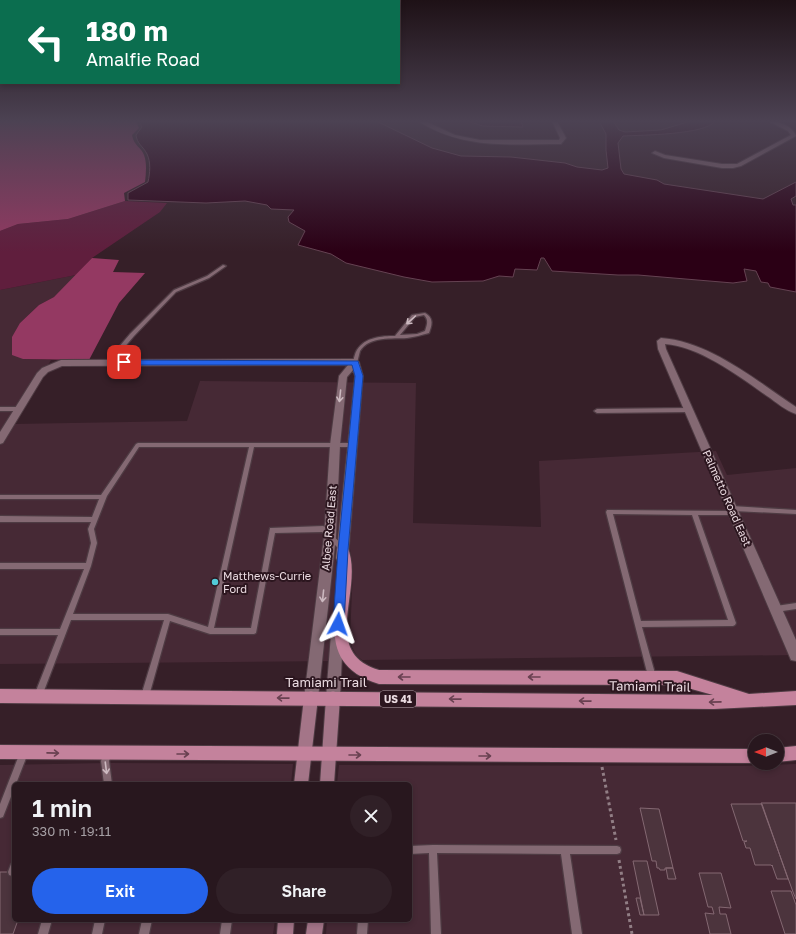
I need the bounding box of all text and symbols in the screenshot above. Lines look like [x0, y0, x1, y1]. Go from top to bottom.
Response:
text: 180 m [86, 14, 168, 47]
icon: left [20, 16, 72, 68]
text: Amalfie Road [86, 48, 200, 70]
one-way arrow [406, 315, 417, 324]
pin [107, 345, 141, 379]
icon: arrive [113, 351, 135, 373]
one-way arrow [337, 389, 344, 402]
street label: Palmetto Road East [700, 448, 754, 548]
street label: Albee Road East [318, 485, 339, 571]
place label: Matthews-Currie Ford [223, 569, 311, 595]
marker: Matthews-Currie Ford [210, 577, 220, 587]
one-way arrow [319, 589, 327, 602]
position arrow [317, 603, 359, 645]
one-way arrow [398, 673, 411, 681]
one-way arrow [528, 673, 541, 681]
street label: Tamiami Trail [285, 674, 367, 690]
street label: Tamiami Trail [609, 677, 691, 695]
road number: US 41 [380, 691, 416, 707]
one-way arrow [277, 694, 290, 702]
one-way arrow [449, 695, 462, 703]
one-way arrow [579, 697, 592, 705]
one-way arrow [709, 698, 722, 706]
north arrow [748, 734, 784, 770]
map controls [748, 734, 784, 770]
one-way arrow [46, 749, 59, 756]
one-way arrow [176, 750, 189, 758]
one-way arrow [348, 751, 361, 759]
one-way arrow [478, 752, 491, 759]
one-way arrow [102, 761, 110, 774]
text: 1 min [32, 793, 92, 822]
button: close [350, 795, 392, 837]
text: 330 m · 19:11 [32, 823, 111, 839]
button: Exit [32, 868, 208, 914]
button: Share [216, 868, 392, 914]

